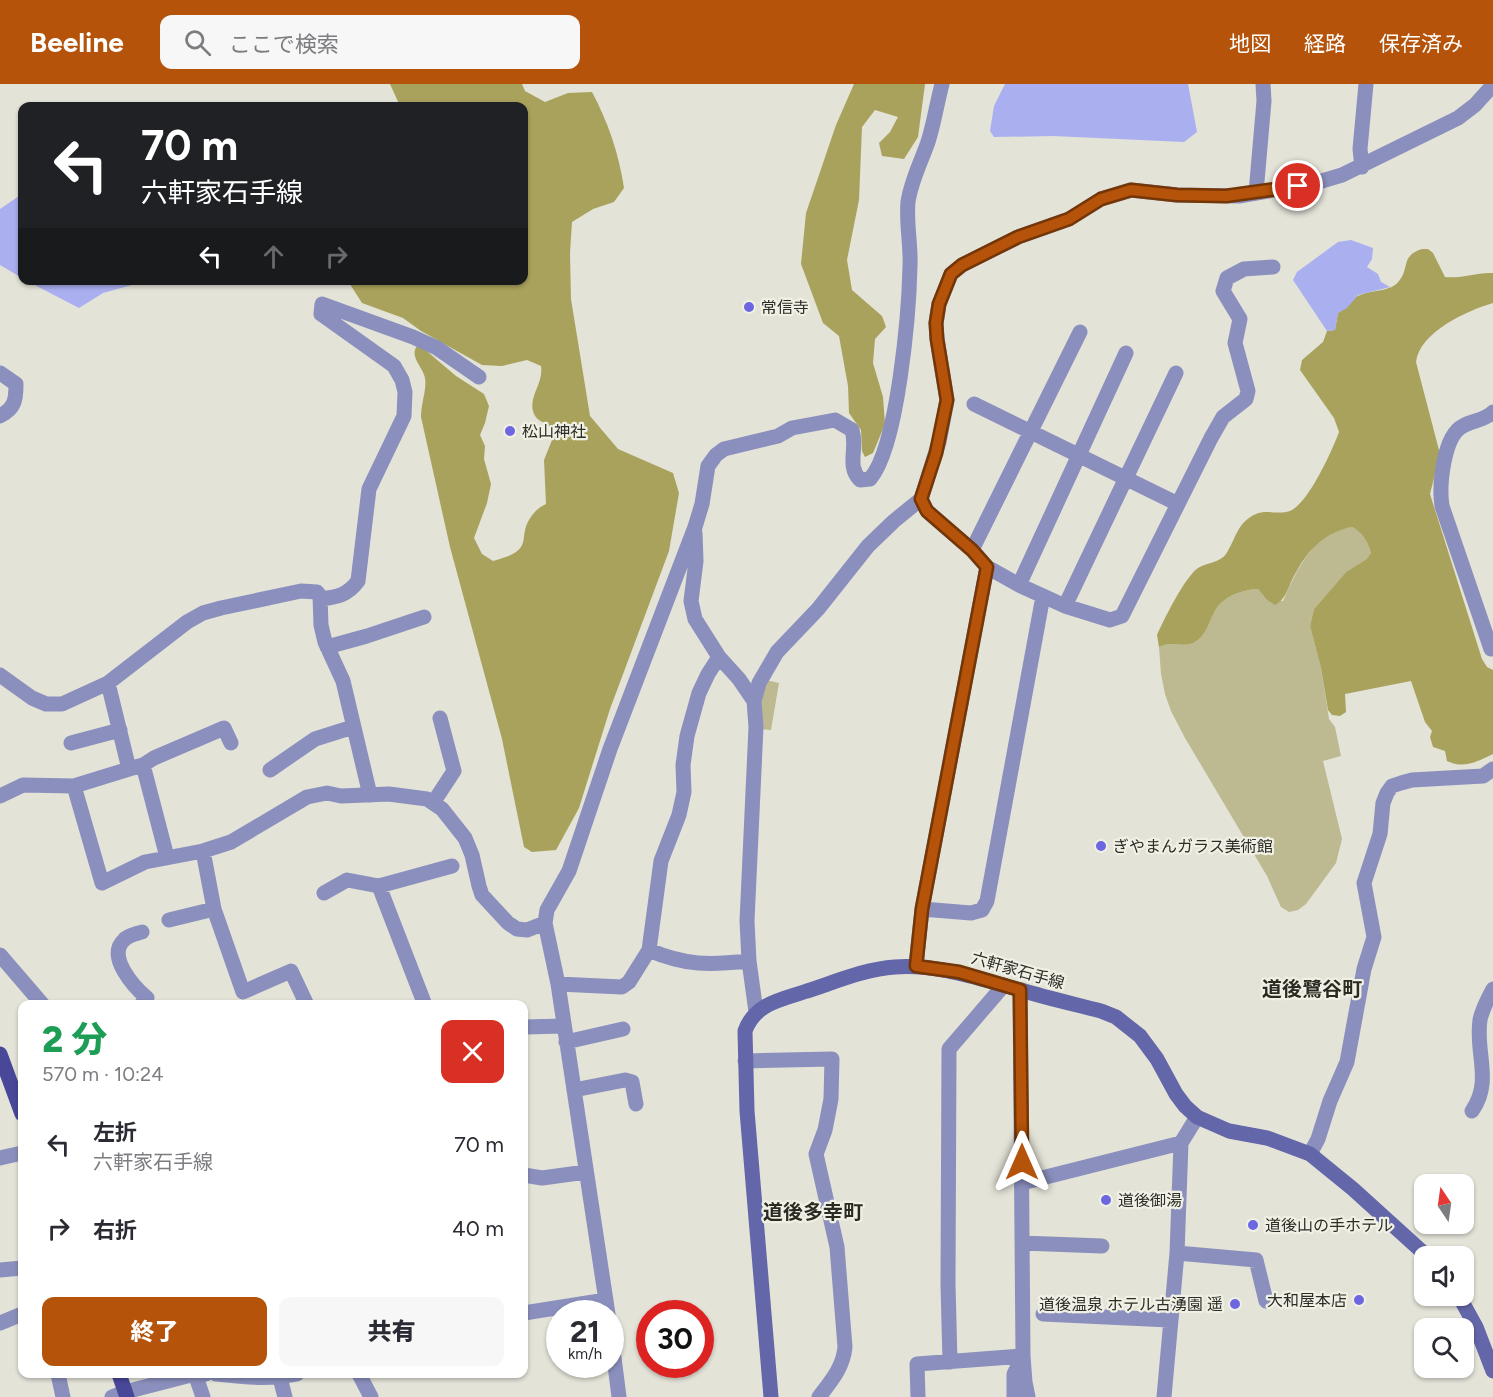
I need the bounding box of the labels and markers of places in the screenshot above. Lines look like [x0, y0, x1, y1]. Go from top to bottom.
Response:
pin [1272, 160, 1323, 211]
place label: 常信寺 [761, 298, 809, 317]
marker: 常信寺 [742, 300, 756, 314]
place label: 松山神社 [522, 422, 586, 441]
marker: 松山神社 [503, 424, 517, 438]
place label: ぎやまんガラス美術館 [1113, 837, 1273, 856]
marker: ぎやまんガラス美術館 [1094, 839, 1108, 853]
place label: 道後御湯 [1118, 1191, 1182, 1210]
marker: 道後御湯 [1099, 1193, 1113, 1207]
place label: 道後山の手ホテル [1265, 1216, 1393, 1235]
marker: 道後山の手ホテル [1246, 1218, 1260, 1232]
place label: 大和屋本店 [1267, 1291, 1347, 1310]
marker: 大和屋本店 [1352, 1293, 1366, 1307]
place label: 道後温泉 ホテル古湧園 遥 [1039, 1295, 1223, 1314]
marker: 道後温泉 ホテル古湧園 遥 [1228, 1297, 1242, 1311]

